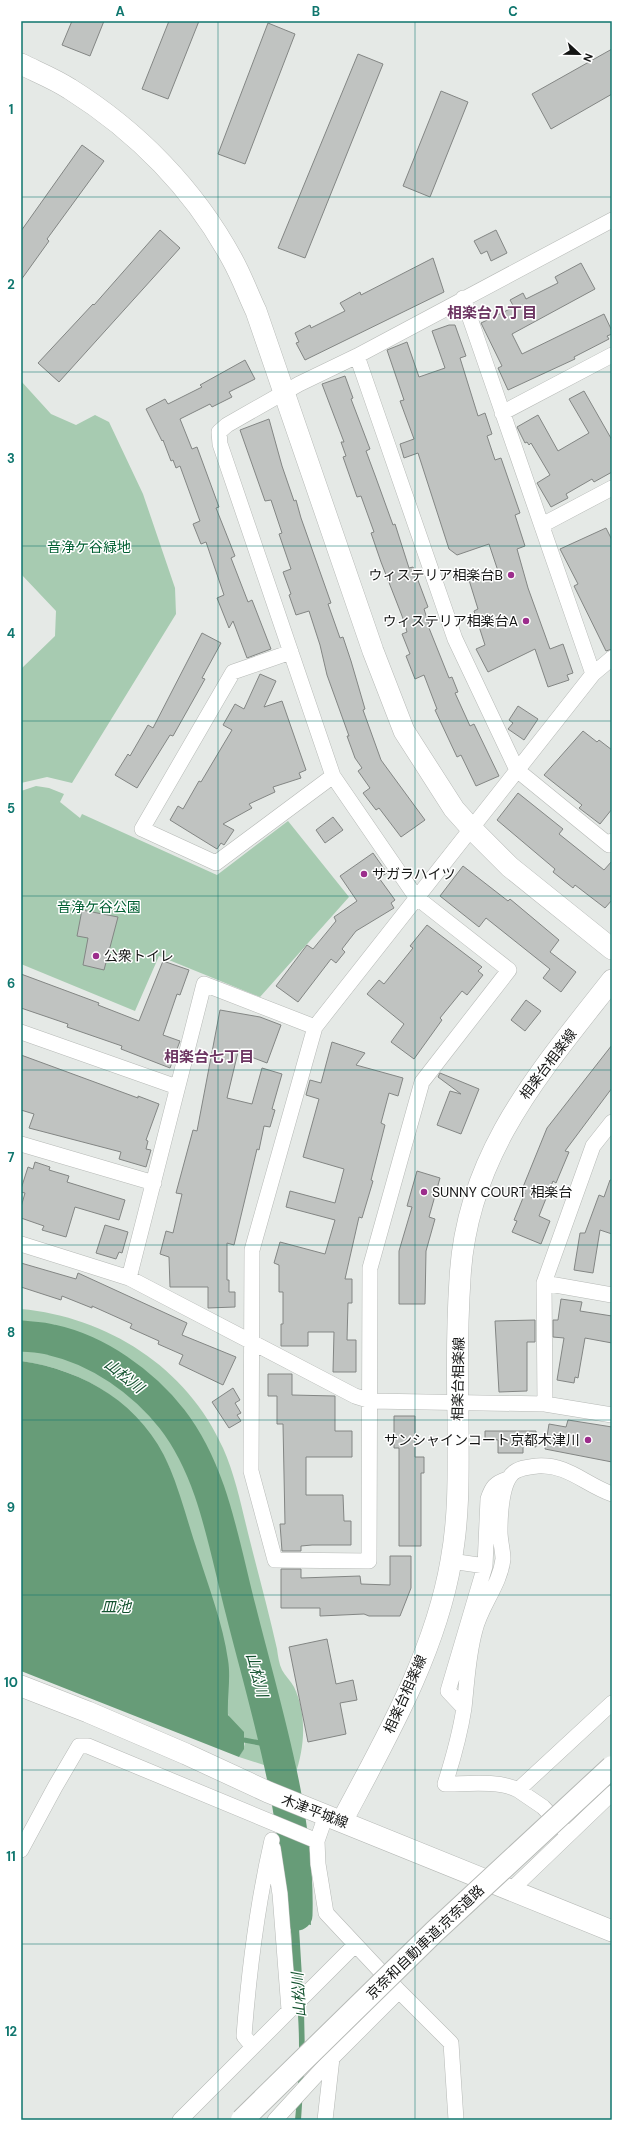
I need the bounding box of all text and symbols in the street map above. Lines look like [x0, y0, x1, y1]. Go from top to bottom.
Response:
text: A [115, 3, 125, 20]
text: B [312, 3, 320, 20]
text: C [508, 3, 518, 20]
north arrow [559, 34, 599, 74]
text: N [580, 51, 596, 64]
text: 1 [9, 101, 13, 118]
text: 2 [7, 276, 15, 293]
district label: 相楽台八丁目 [447, 303, 537, 323]
text: 3 [7, 450, 15, 467]
park label: 音浄ケ谷緑地 [47, 538, 131, 556]
place label: ウィステリア相楽台B [369, 566, 503, 584]
marker: ウィステリア相楽台B [506, 570, 516, 580]
place label: ウィステリア相楽台A [383, 612, 518, 630]
marker: ウィステリア相楽台A [521, 616, 531, 626]
text: 4 [7, 625, 15, 642]
text: 5 [7, 800, 15, 817]
place label: サガラハイツ [372, 865, 456, 883]
marker: サガラハイツ [359, 869, 369, 879]
park label: 音浄ケ谷公園 [57, 898, 141, 916]
place label: 公衆トイレ [104, 947, 174, 965]
marker: 公衆トイレ [91, 951, 101, 961]
text: 6 [7, 975, 15, 992]
street label: 相楽台相楽線 [516, 1025, 580, 1103]
district label: 相楽台七丁目 [164, 1047, 254, 1067]
text: 7 [8, 1149, 15, 1166]
place label: SUNNY COURT 相楽台 [432, 1183, 572, 1201]
marker: SUNNY COURT 相楽台 [419, 1187, 429, 1197]
text: 8 [7, 1324, 15, 1341]
street label: 相楽台相楽線 [448, 1337, 468, 1421]
water label: 山松川 [100, 1354, 149, 1399]
place label: サンシャインコート京都木津川 [384, 1431, 580, 1449]
marker: サンシャインコート京都木津川 [583, 1435, 593, 1445]
text: 9 [7, 1499, 15, 1516]
water label: 皿池 [101, 1597, 133, 1617]
water label: 山松川 [242, 1651, 273, 1701]
street label: 相楽台相楽線 [380, 1652, 430, 1736]
text: 10 [4, 1674, 18, 1691]
street label: 木津平城線 [279, 1790, 351, 1832]
text: 11 [6, 1848, 16, 1865]
street label: 京奈和自動車道;京奈道路 [362, 1881, 488, 2003]
water label: 山松川 [287, 1970, 311, 2018]
text: 12 [5, 2023, 17, 2040]

